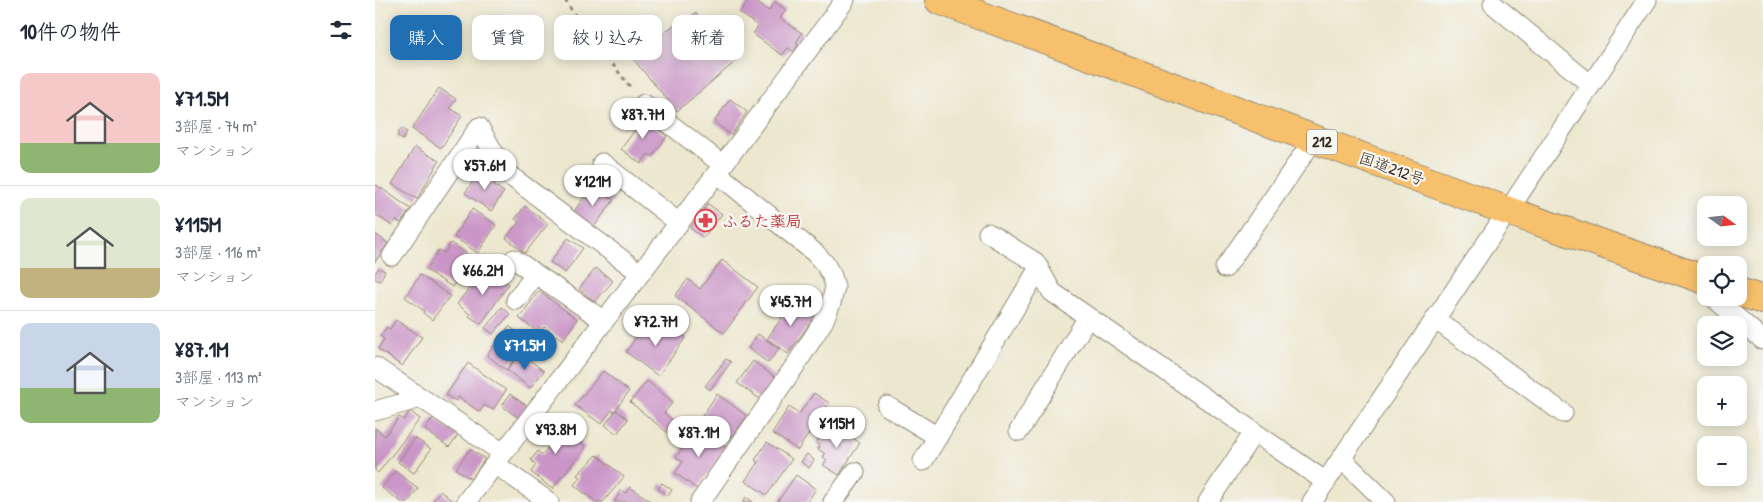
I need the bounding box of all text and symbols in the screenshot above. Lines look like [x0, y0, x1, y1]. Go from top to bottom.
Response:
chip: 購入 [390, 15, 462, 60]
chip: 賃貸 [472, 15, 544, 60]
chip: 絞り込み [554, 15, 662, 60]
chip: 新着 [672, 15, 744, 60]
icon: filters [327, 16, 355, 44]
text: 10件の物件 [20, 17, 121, 46]
text: ¥71.5M [175, 84, 229, 113]
icon: home [60, 93, 120, 153]
pin: ¥87.7M [602, 98, 684, 140]
text: ¥87.7M [621, 103, 665, 125]
text: 3部屋 · 74 m² [175, 115, 257, 137]
road number: 212 [1307, 130, 1337, 154]
text: マンション [175, 139, 254, 161]
street label: 国道212号 [1356, 146, 1428, 190]
pin: ¥57.6M [444, 148, 526, 191]
text: ¥57.6M [464, 154, 506, 176]
pin: ¥121M [558, 164, 628, 207]
text: ¥121M [575, 170, 611, 192]
north arrow [1697, 196, 1747, 246]
map controls [1697, 196, 1747, 486]
pharmacy icon: ふるた薬局 [694, 209, 718, 233]
text: ¥115M [175, 210, 221, 239]
place label: ふるた薬局 [722, 210, 802, 232]
icon: home [60, 218, 120, 278]
text: 3部屋 · 116 m² [175, 241, 261, 263]
pin: ¥66.2M [442, 254, 524, 296]
button: locate [1697, 256, 1747, 306]
text: ¥66.2M [463, 259, 503, 281]
text: マンション [175, 265, 254, 287]
pin: ¥45.7M [750, 284, 832, 327]
text: ¥45.7M [770, 290, 812, 312]
pin: ¥72.7M [615, 304, 697, 347]
text: ¥72.7M [634, 310, 678, 332]
button: layers [1697, 316, 1747, 366]
pin: ¥71.5M [484, 328, 566, 371]
text: ¥71.5M [505, 334, 545, 356]
text: ¥87.1M [175, 335, 229, 364]
icon: home [60, 343, 120, 403]
text: 3部屋 · 113 m² [175, 366, 262, 388]
button: + [1697, 376, 1747, 426]
text: マンション [175, 390, 254, 412]
pin: ¥115M [802, 406, 872, 449]
pin: ¥93.8M [515, 412, 597, 455]
text: ¥115M [819, 412, 855, 434]
pin: ¥87.1M [658, 416, 740, 458]
text: ¥93.8M [536, 418, 576, 440]
text: ¥87.1M [678, 421, 720, 443]
button: − [1697, 436, 1747, 486]

